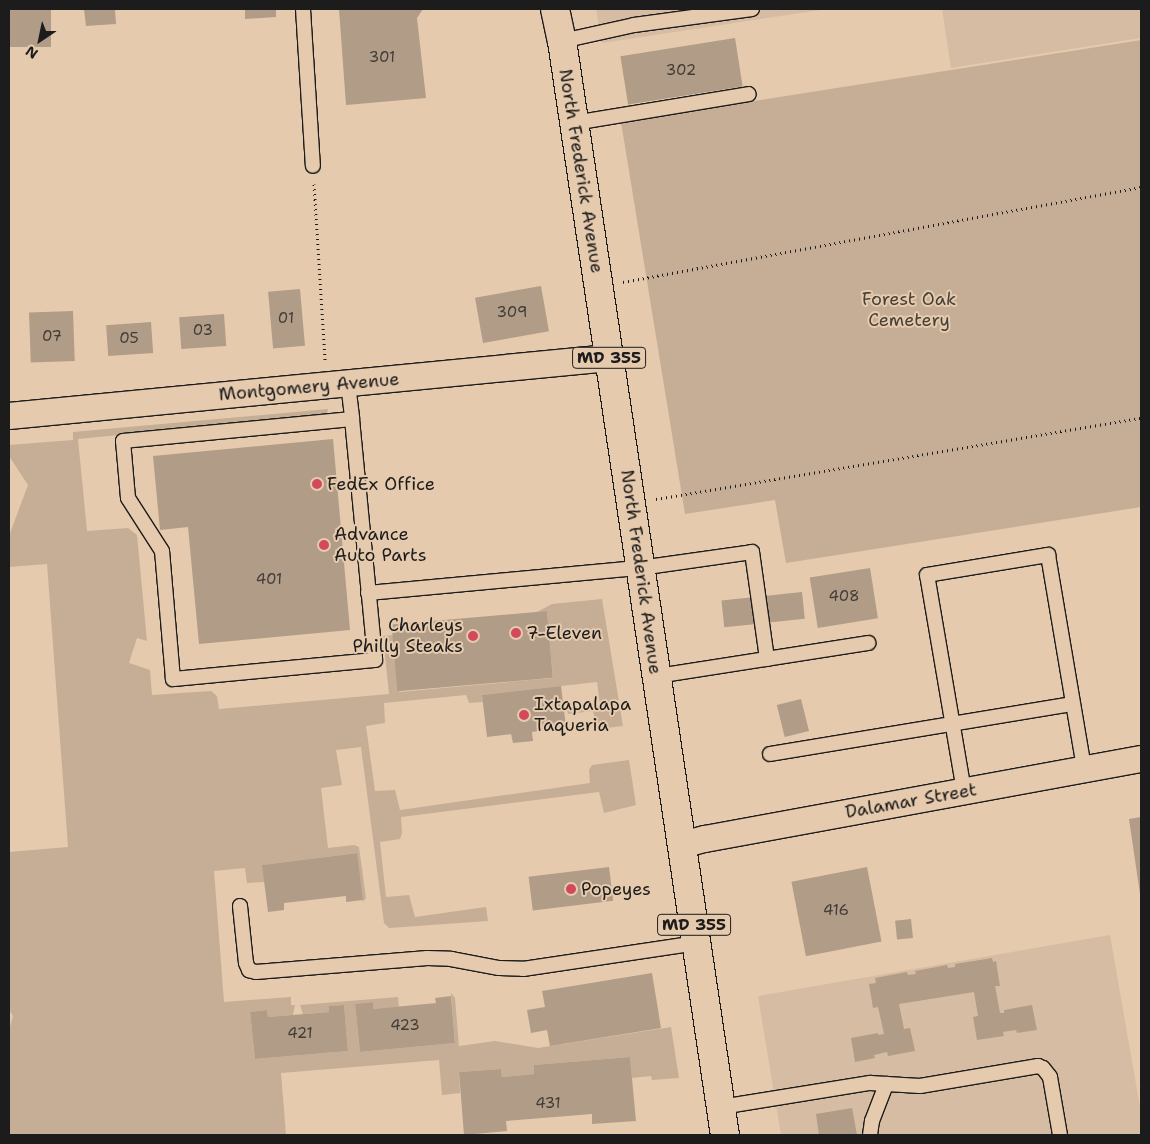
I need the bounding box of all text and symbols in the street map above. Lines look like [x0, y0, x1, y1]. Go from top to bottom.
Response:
north arrow [15, 15, 65, 65]
text: N [22, 42, 41, 63]
house number: 301 [369, 49, 395, 67]
house number: 302 [666, 62, 696, 80]
street label: North Frederick Avenue [554, 67, 608, 275]
park label: Forest Oak Cemetery [862, 289, 956, 332]
house number: 309 [497, 304, 527, 322]
house number: 01 [278, 310, 294, 328]
house number: 03 [193, 322, 213, 340]
house number: 07 [42, 328, 62, 346]
house number: 05 [119, 330, 139, 348]
road number: MD 355 [572, 344, 646, 372]
street label: Montgomery Avenue [218, 368, 400, 406]
street label: North Frederick Avenue [616, 468, 666, 676]
place label: FedEx Office [327, 473, 435, 495]
marker: FedEx Office [311, 478, 323, 490]
place label: Advance Auto Parts [334, 524, 427, 566]
marker: Advance Auto Parts [318, 539, 330, 551]
house number: 401 [256, 571, 282, 589]
house number: 408 [828, 588, 860, 606]
place label: Charleys Philly Steaks [353, 615, 463, 658]
place label: 7-Eleven [526, 622, 602, 644]
marker: 7-Eleven [510, 627, 522, 639]
marker: Charleys Philly Steaks [467, 630, 479, 642]
place label: Ixtapalapa Taqueria [534, 694, 631, 736]
marker: Ixtapalapa Taqueria [518, 709, 530, 721]
street label: Dalamar Street [844, 779, 978, 823]
place label: Popeyes [581, 878, 651, 900]
marker: Popeyes [565, 883, 577, 895]
house number: 416 [823, 902, 849, 920]
road number: MD 355 [656, 912, 732, 938]
house number: 423 [390, 1017, 420, 1035]
house number: 421 [287, 1025, 313, 1043]
house number: 431 [535, 1095, 561, 1113]

